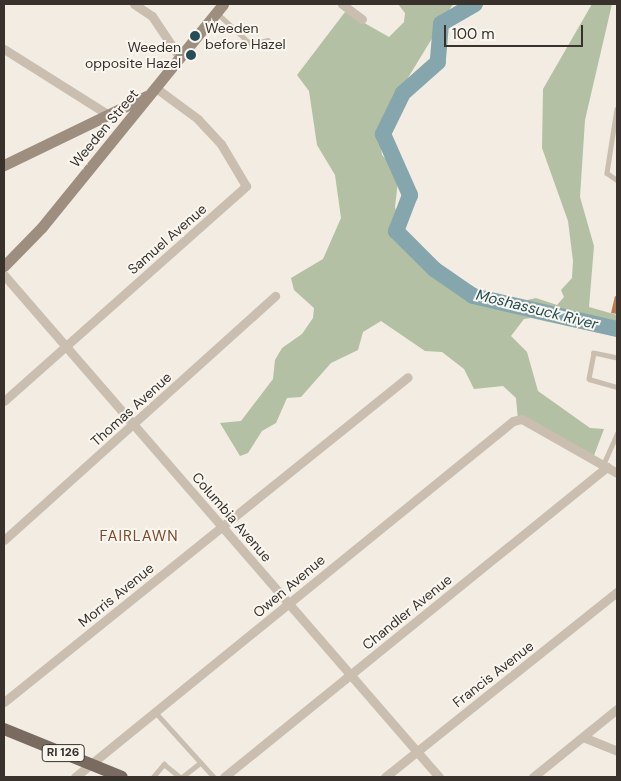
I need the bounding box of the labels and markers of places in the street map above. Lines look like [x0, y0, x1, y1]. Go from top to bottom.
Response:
place label: Weeden before Hazel [205, 20, 286, 52]
marker: Weeden before Hazel [189, 30, 201, 42]
place label: Weeden opposite Hazel [85, 39, 181, 72]
marker: Weeden opposite Hazel [185, 49, 197, 61]

